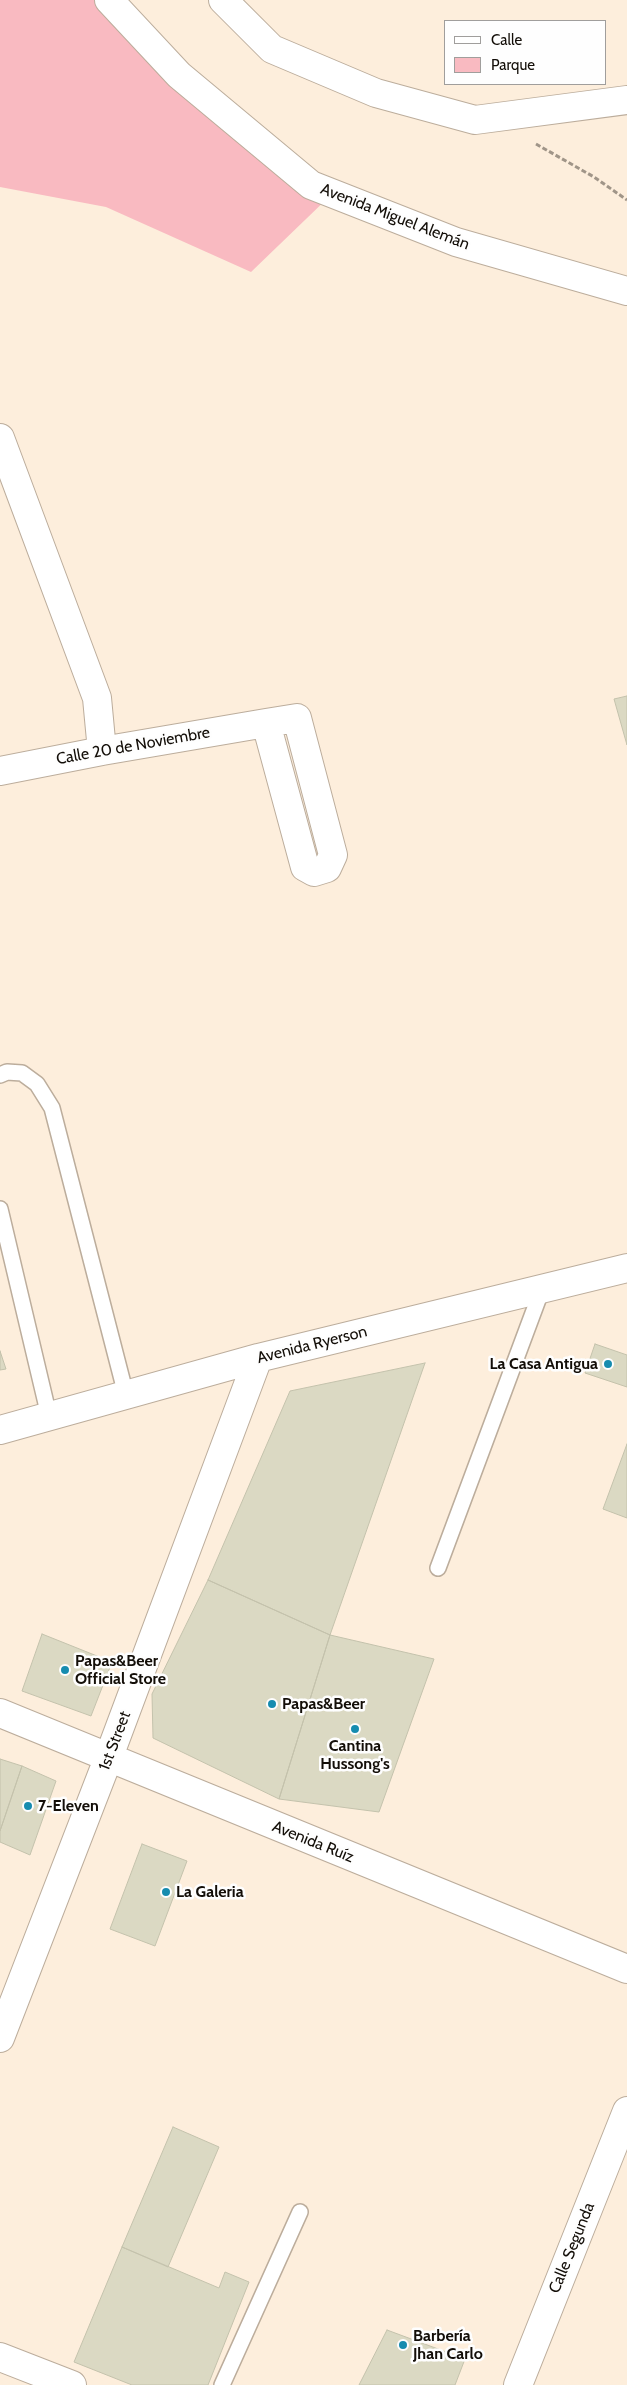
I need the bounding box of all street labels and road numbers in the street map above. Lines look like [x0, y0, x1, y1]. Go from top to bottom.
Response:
street label: Avenida Miguel Alemán [318, 180, 472, 254]
street label: Calle 20 de Noviembre [55, 723, 211, 769]
street label: Avenida Ryerson [255, 1322, 369, 1368]
street label: 1st Street [95, 1709, 135, 1773]
street label: Avenida Ruíz [269, 1817, 357, 1867]
street label: Calle Segunda [545, 2200, 599, 2296]

